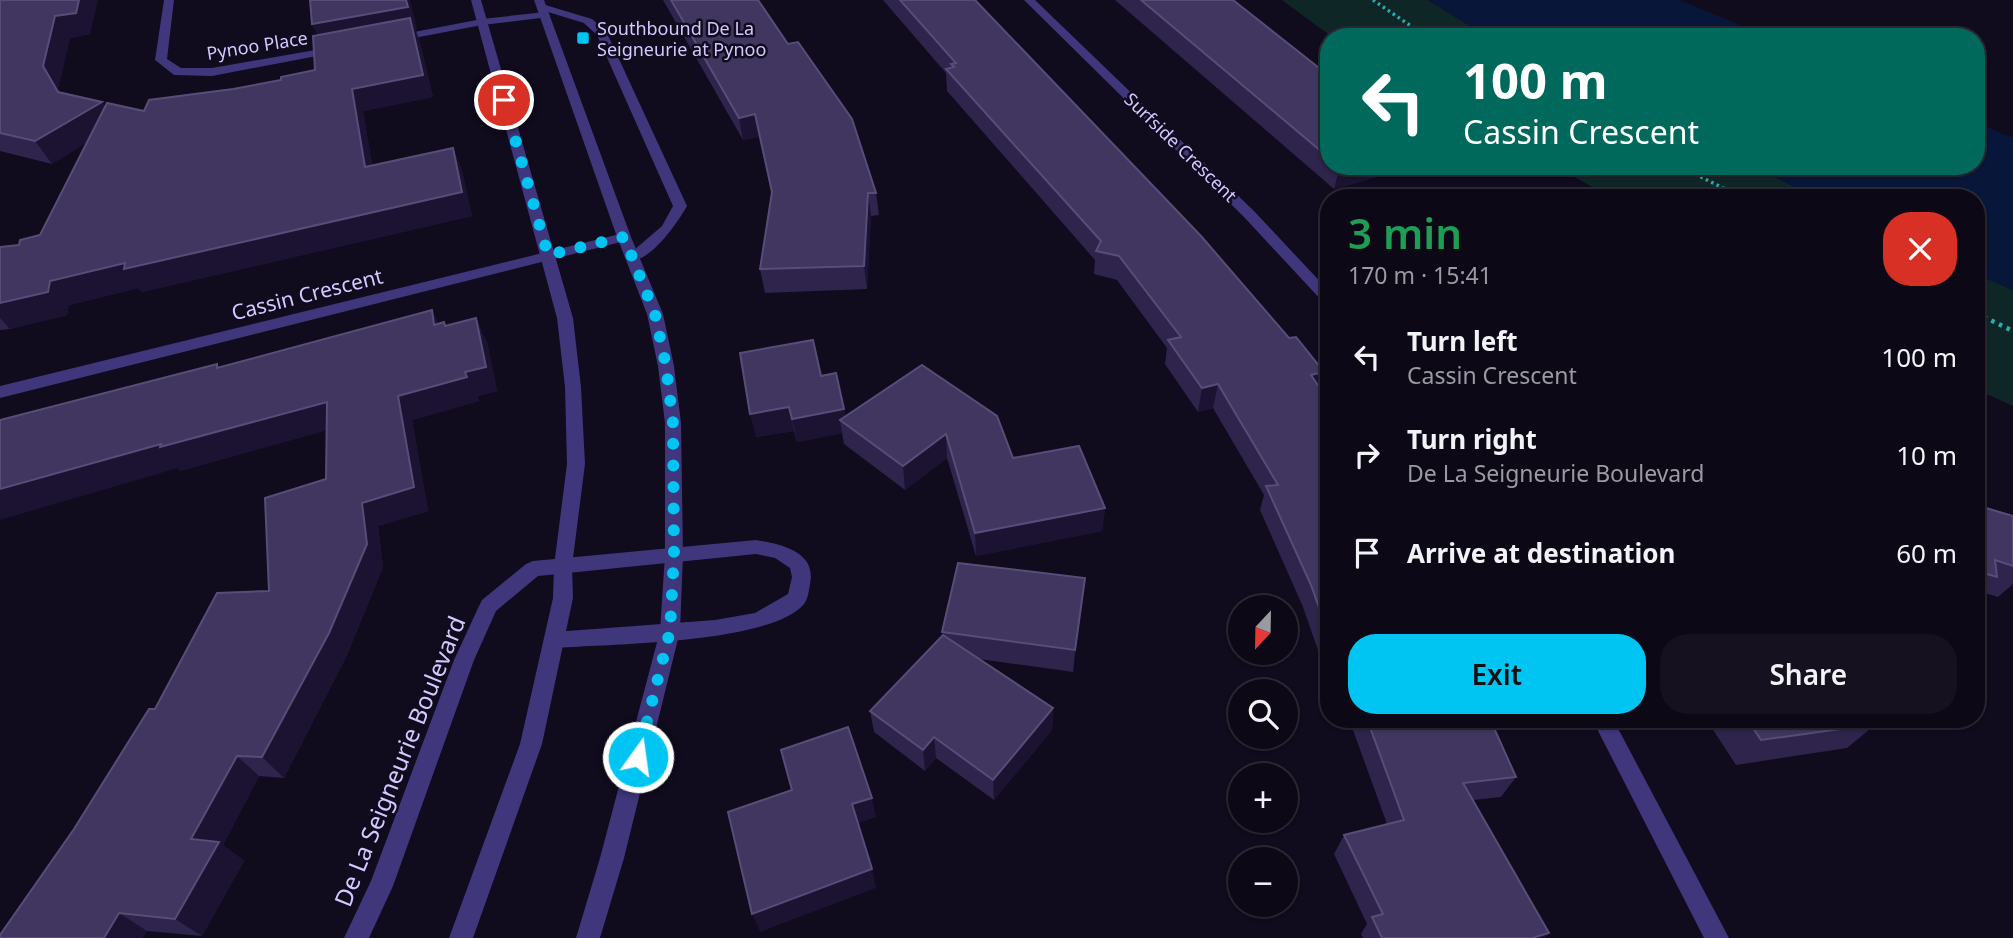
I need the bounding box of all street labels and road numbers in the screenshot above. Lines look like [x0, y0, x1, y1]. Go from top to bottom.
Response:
street label: Pynoo Place [205, 25, 309, 65]
street label: Surfside Crescent [1120, 87, 1243, 207]
street label: Cassin Crescent [228, 262, 386, 326]
street label: De La Seigneurie Boulevard [326, 611, 472, 911]

